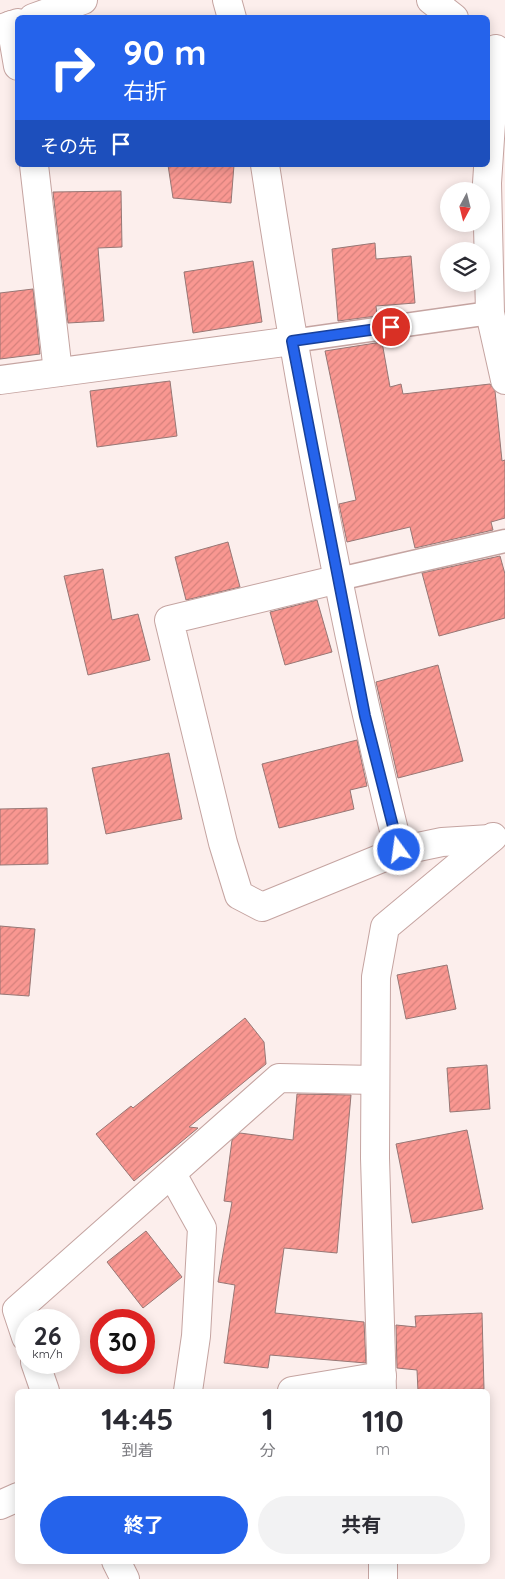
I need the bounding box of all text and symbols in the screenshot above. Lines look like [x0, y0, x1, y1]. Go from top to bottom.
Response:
text: 90 m [123, 30, 206, 74]
icon: right [40, 35, 105, 100]
text: 右折 [123, 77, 167, 105]
icon: arrive [107, 130, 135, 158]
text: その先 [40, 134, 97, 158]
north arrow [440, 182, 490, 232]
map controls [440, 182, 490, 292]
button: layers [440, 242, 490, 292]
pin [370, 306, 412, 348]
icon: arrive [377, 313, 405, 341]
position arrow [372, 823, 424, 875]
speed limit sign: 30 [90, 1309, 155, 1374]
text: 26 [33, 1320, 62, 1351]
text: km/h [32, 1346, 63, 1361]
text: 14:45 [101, 1400, 174, 1438]
text: 1 [262, 1400, 274, 1438]
text: 110 [362, 1402, 404, 1440]
text: m [376, 1439, 390, 1459]
text: 到着 [121, 1440, 153, 1460]
text: 分 [260, 1440, 276, 1460]
button: 終了 [40, 1496, 248, 1554]
button: 共有 [258, 1496, 465, 1554]

